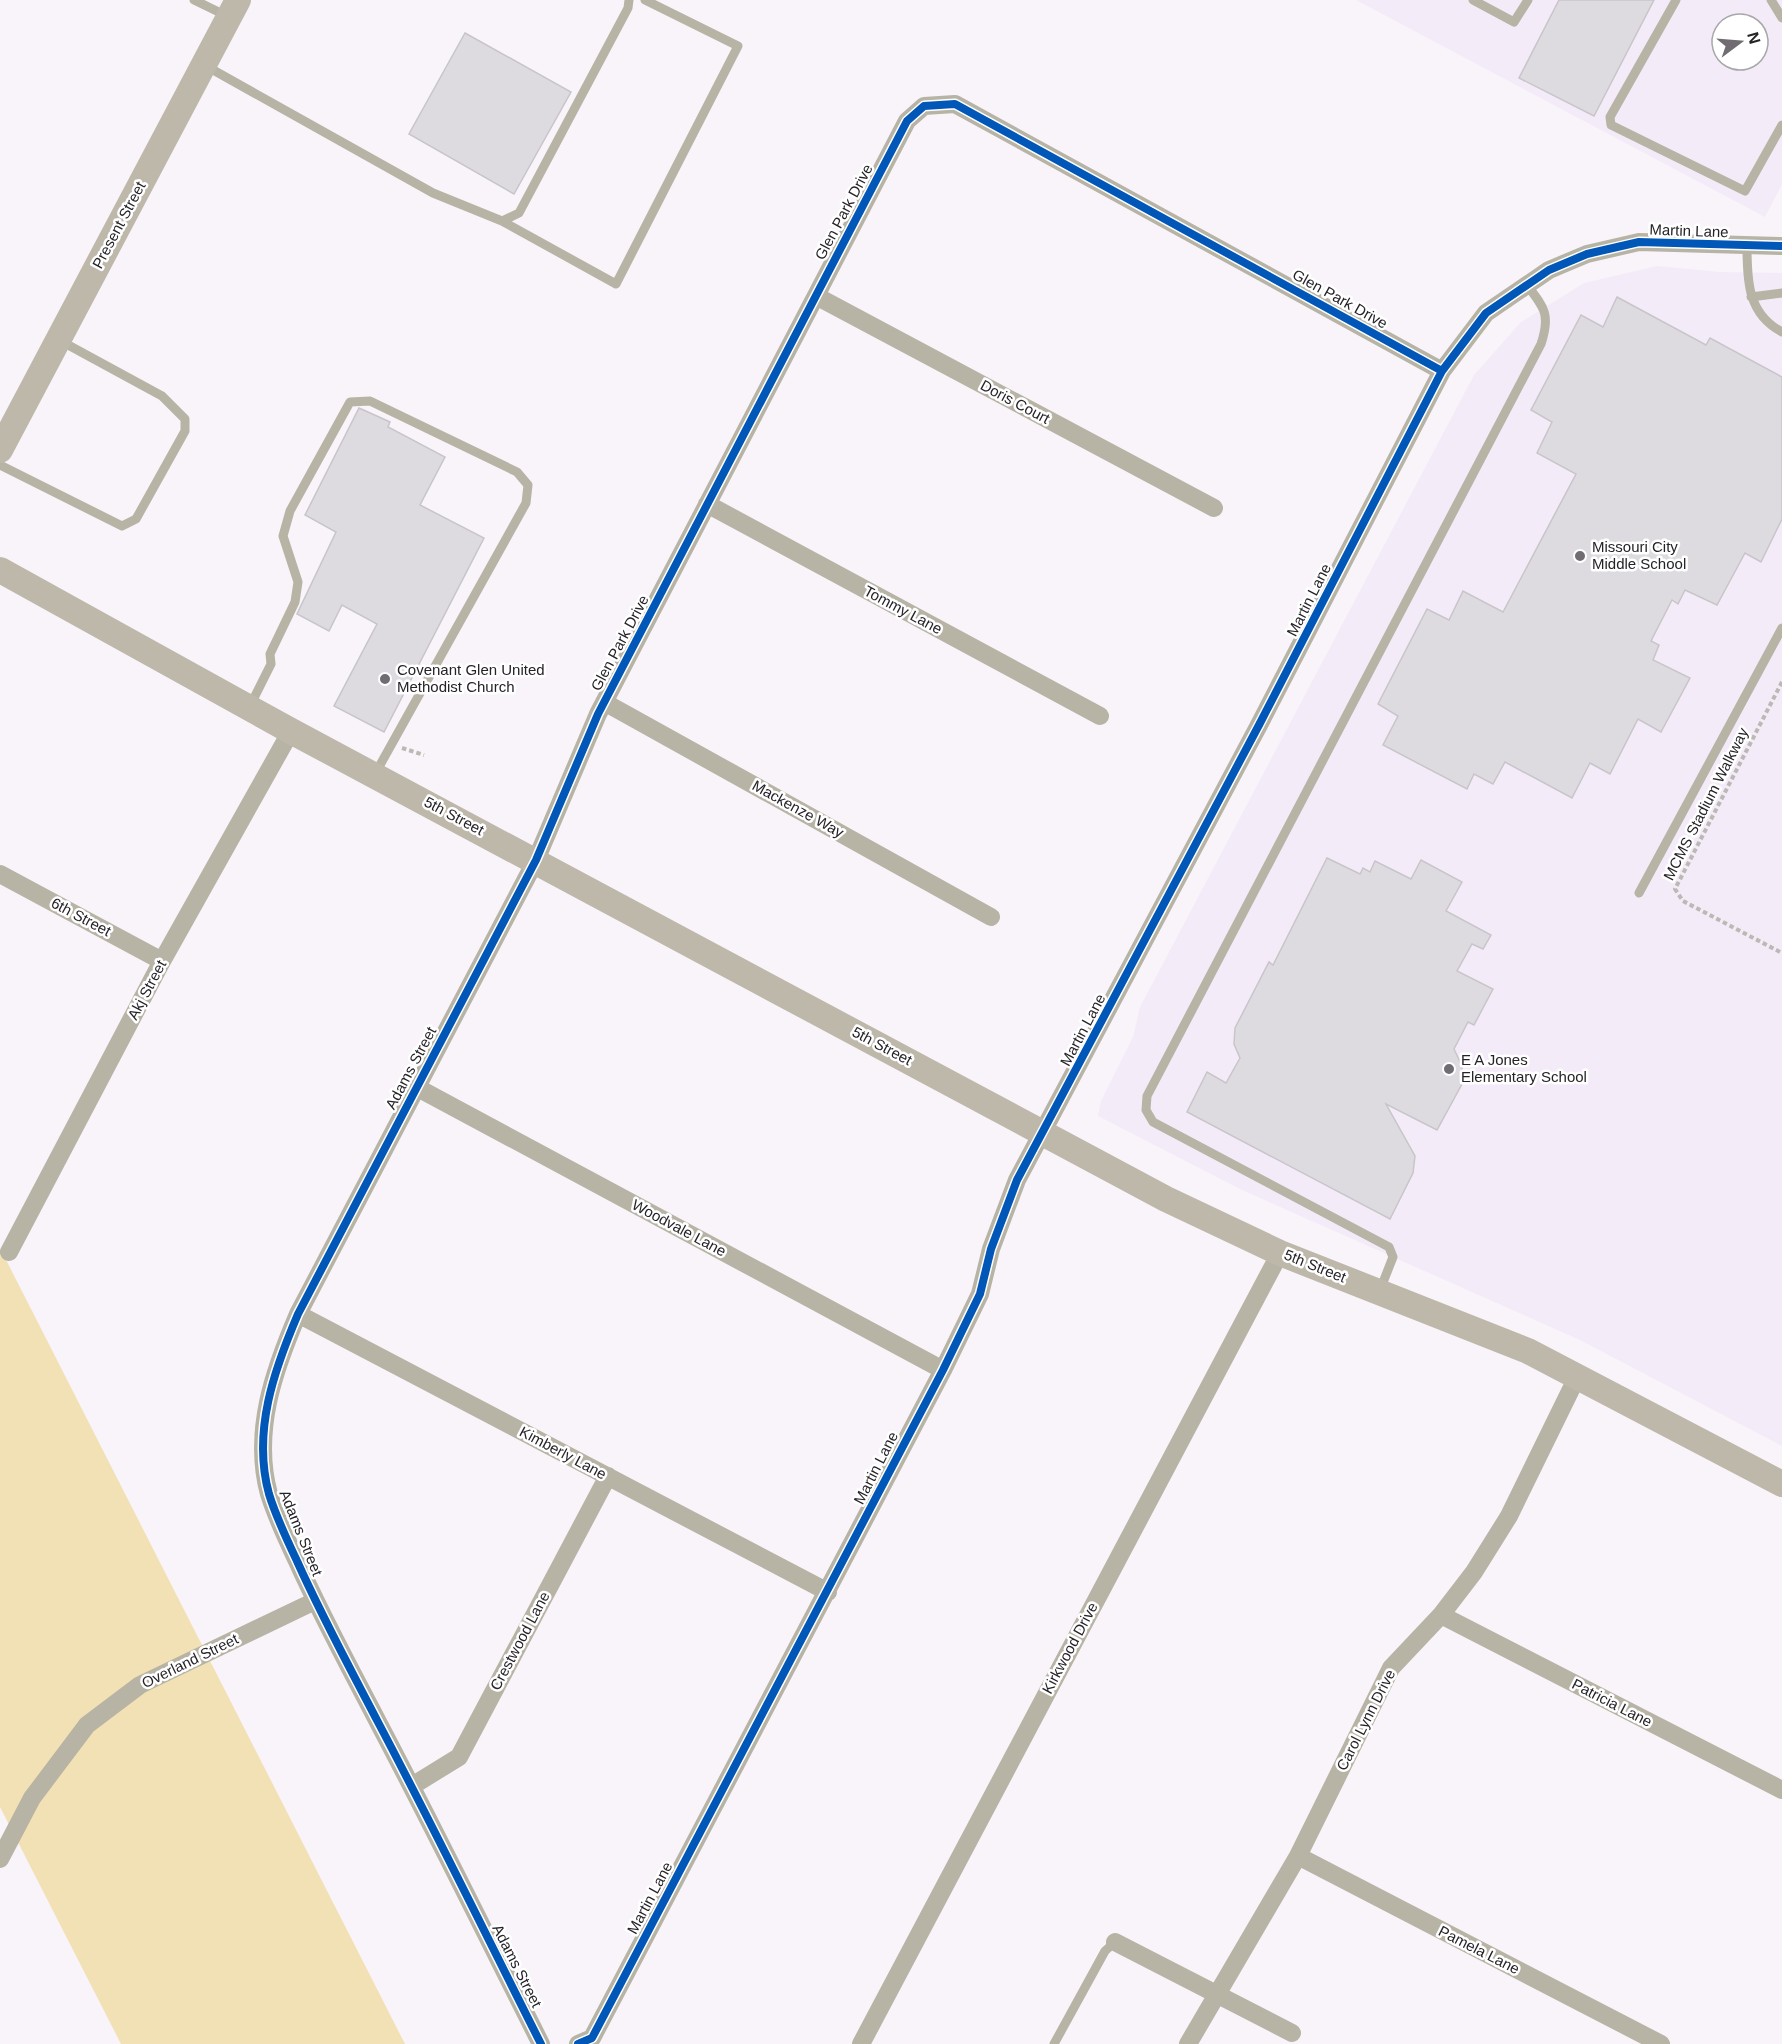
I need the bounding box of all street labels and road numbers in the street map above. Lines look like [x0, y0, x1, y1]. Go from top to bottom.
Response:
street label: Glen Park Drive [811, 161, 876, 262]
street label: Present Street [89, 178, 149, 271]
street label: Martin Lane [1649, 221, 1729, 240]
street label: Glen Park Drive [1290, 265, 1391, 332]
street label: Doris Court [978, 376, 1053, 427]
street label: Martin Lane [1283, 561, 1334, 639]
street label: Tommy Lane [861, 582, 945, 637]
street label: Glen Park Drive [587, 592, 652, 693]
street label: MCMS Stadium Walkway [1660, 724, 1752, 883]
street label: Mackenze Way [750, 776, 847, 841]
street label: 5th Street [422, 793, 488, 839]
street label: 6th Street [49, 894, 115, 940]
street label: Akj Street [124, 956, 170, 1022]
street label: Martin Lane [1056, 991, 1109, 1069]
street label: Adams Street [382, 1023, 440, 1112]
street label: 5th Street [850, 1023, 916, 1069]
street label: Woodvale Lane [629, 1196, 729, 1259]
street label: 5th Street [1282, 1245, 1349, 1286]
street label: Kimberly Lane [517, 1423, 610, 1483]
street label: Martin Lane [850, 1429, 901, 1507]
street label: Adams Street [277, 1487, 327, 1579]
street label: Crestwood Lane [486, 1589, 553, 1693]
street label: Kirkwood Drive [1038, 1599, 1101, 1696]
street label: Overland Street [139, 1630, 241, 1691]
street label: Carol Lynn Drive [1333, 1666, 1398, 1773]
street label: Patricia Lane [1569, 1675, 1655, 1730]
street label: Martin Lane [623, 1859, 676, 1937]
street label: Adams Street [489, 1921, 546, 2011]
street label: Pamela Lane [1436, 1922, 1522, 1977]

